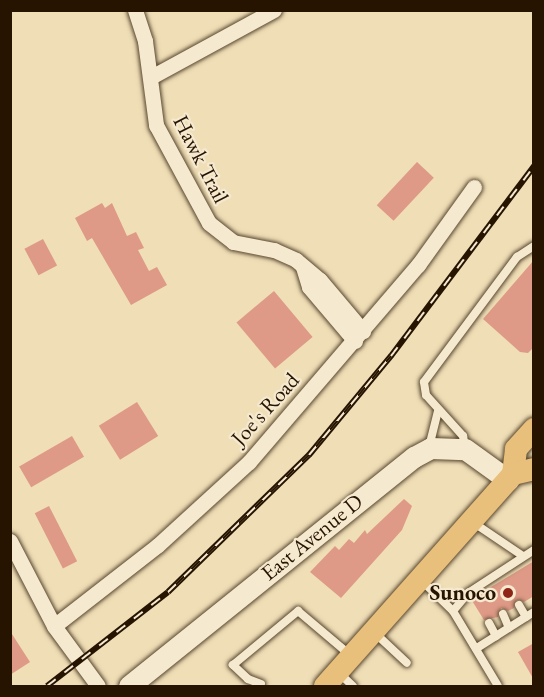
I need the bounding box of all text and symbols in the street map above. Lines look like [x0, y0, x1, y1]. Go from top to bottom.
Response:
street label: Hawk Trail [168, 111, 234, 207]
street label: Joe's Road [225, 367, 305, 451]
street label: East Avenue D [256, 488, 368, 586]
place label: Sunoco [429, 580, 496, 606]
marker: Sunoco [501, 586, 515, 600]

